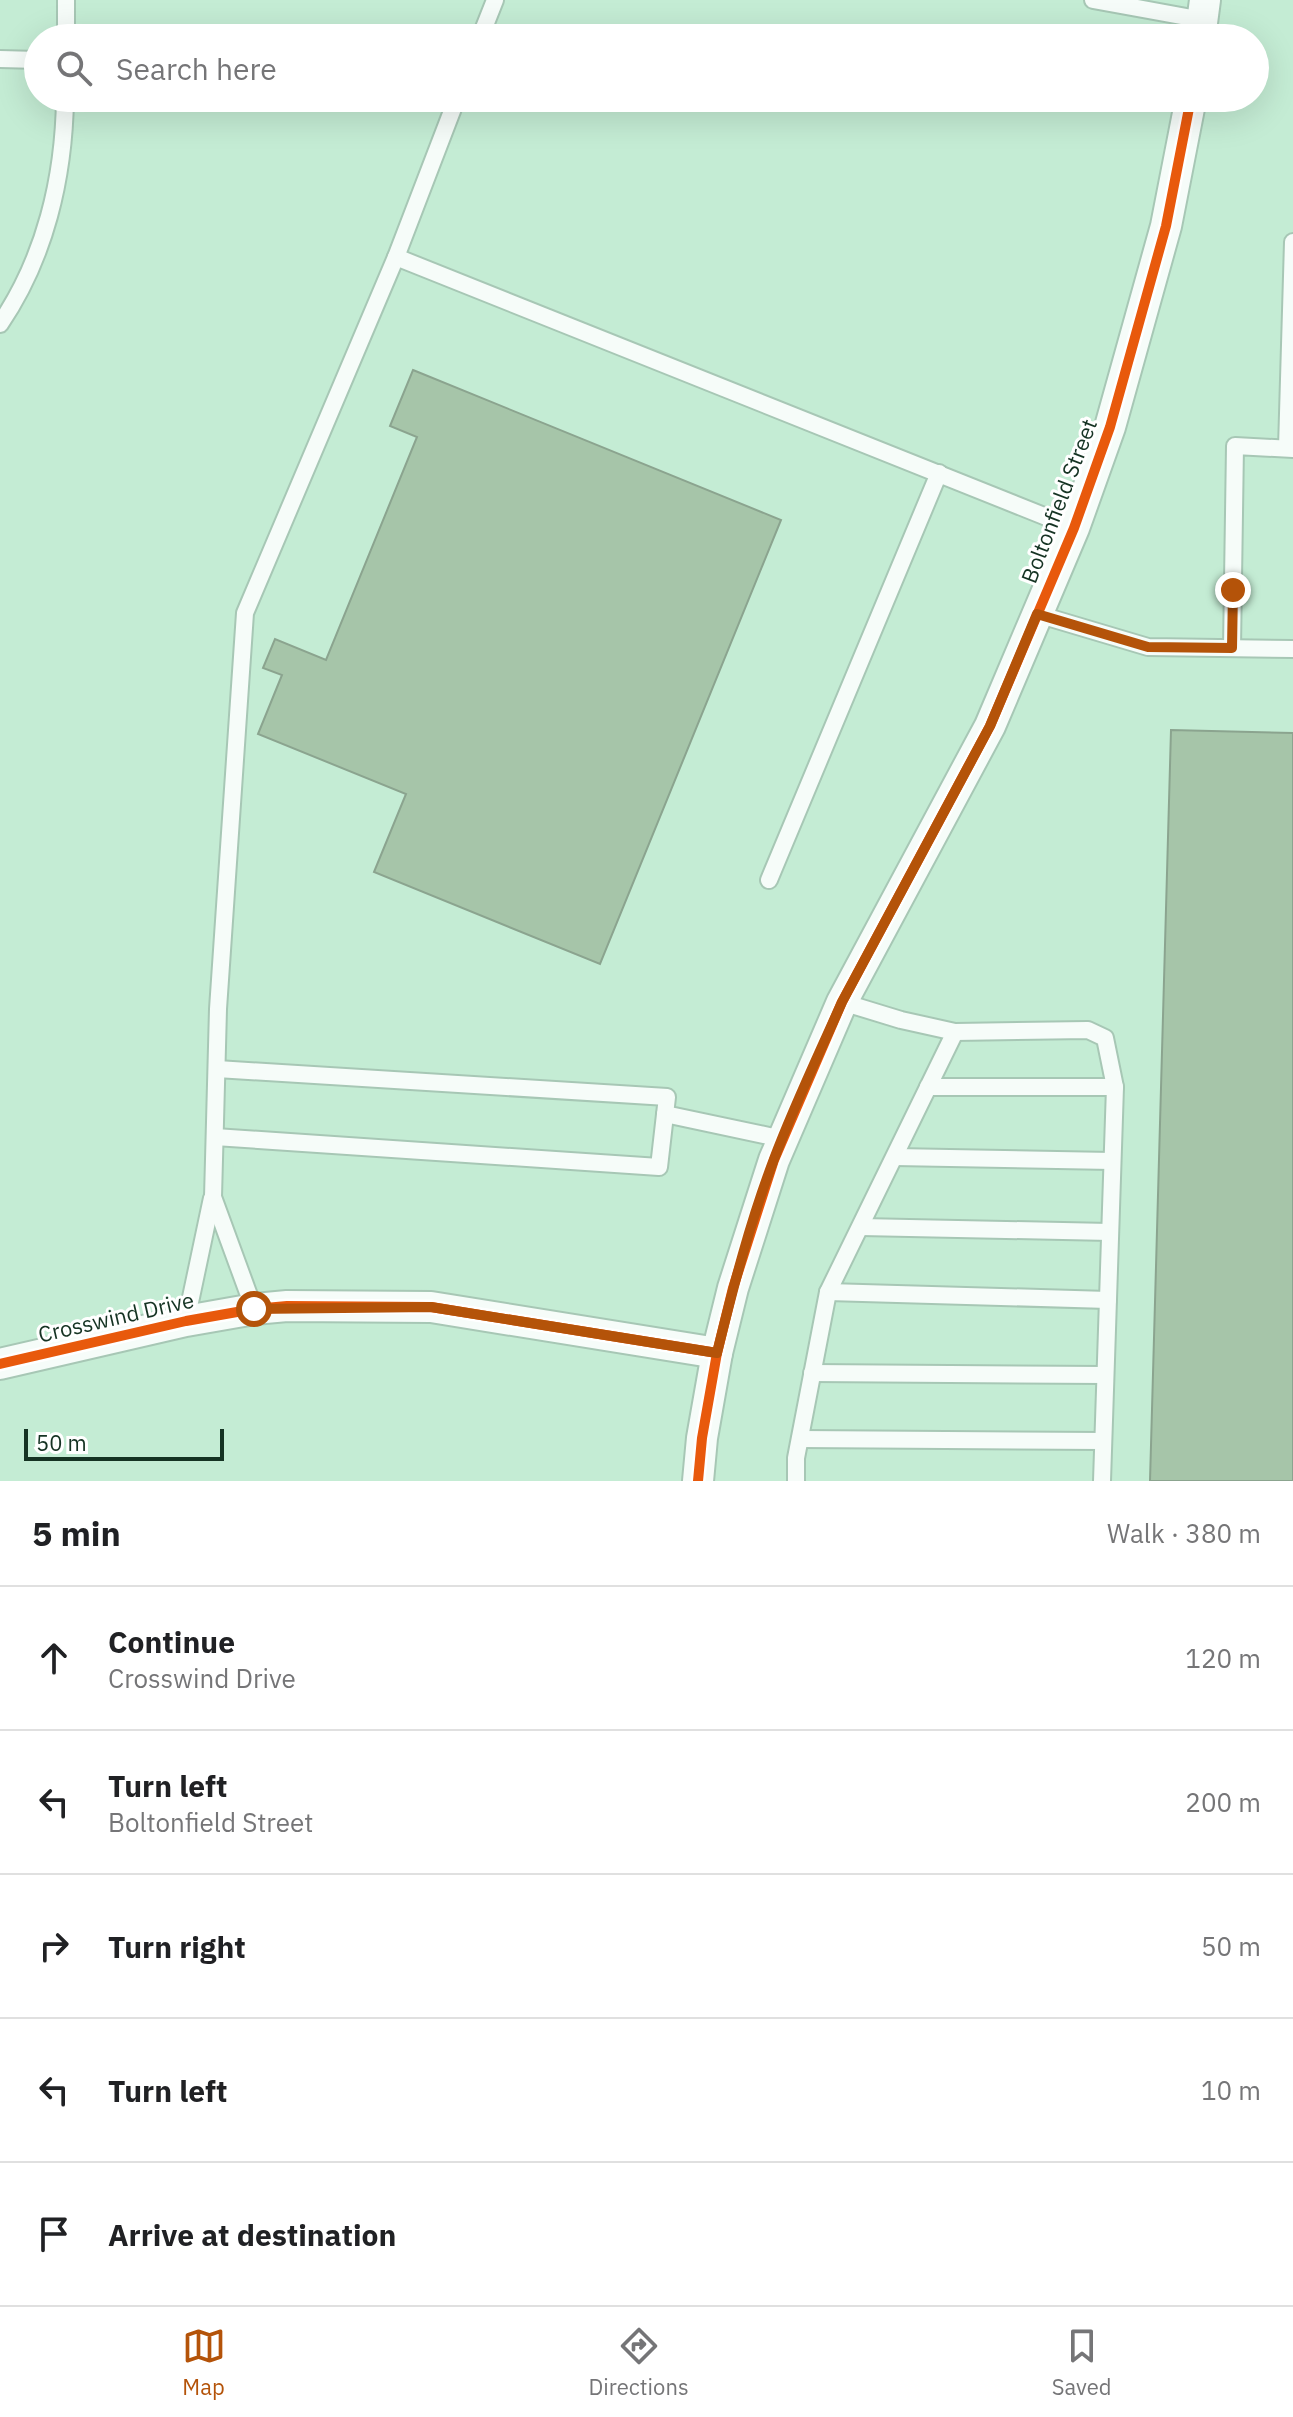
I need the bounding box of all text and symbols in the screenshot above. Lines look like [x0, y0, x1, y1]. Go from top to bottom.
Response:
search box [24, 24, 1269, 112]
icon: search [52, 46, 96, 90]
text: Search here [116, 49, 277, 88]
street label: Boltonfield Street [1014, 414, 1103, 587]
route end [1215, 572, 1251, 608]
street label: Crosswind Drive [35, 1285, 197, 1349]
route start [236, 1291, 272, 1327]
scale bar [24, 1425, 224, 1461]
text: 50 m [36, 1428, 87, 1457]
text: 5 min [32, 1511, 121, 1555]
text: Walk · 380 m [1107, 1516, 1261, 1550]
text: Continue [108, 1622, 235, 1661]
icon: ahead [32, 1636, 76, 1680]
text: 120 m [1185, 1641, 1261, 1675]
text: Crosswind Drive [108, 1661, 296, 1695]
text: Turn left [108, 1766, 227, 1805]
icon: left [32, 1780, 76, 1824]
text: 200 m [1185, 1785, 1261, 1819]
text: Boltonfield Street [108, 1805, 313, 1839]
icon: right [32, 1924, 76, 1968]
text: Turn right [108, 1927, 246, 1966]
text: 50 m [1201, 1929, 1261, 1963]
icon: left [32, 2068, 76, 2112]
text: Turn left [108, 2071, 227, 2110]
text: 10 m [1201, 2073, 1261, 2107]
icon: arrive [32, 2212, 76, 2256]
text: Arrive at destination [108, 2215, 396, 2254]
tab: Map [182, 2324, 226, 2401]
tab: Directions [589, 2324, 689, 2401]
tab: Saved [1052, 2324, 1111, 2401]

